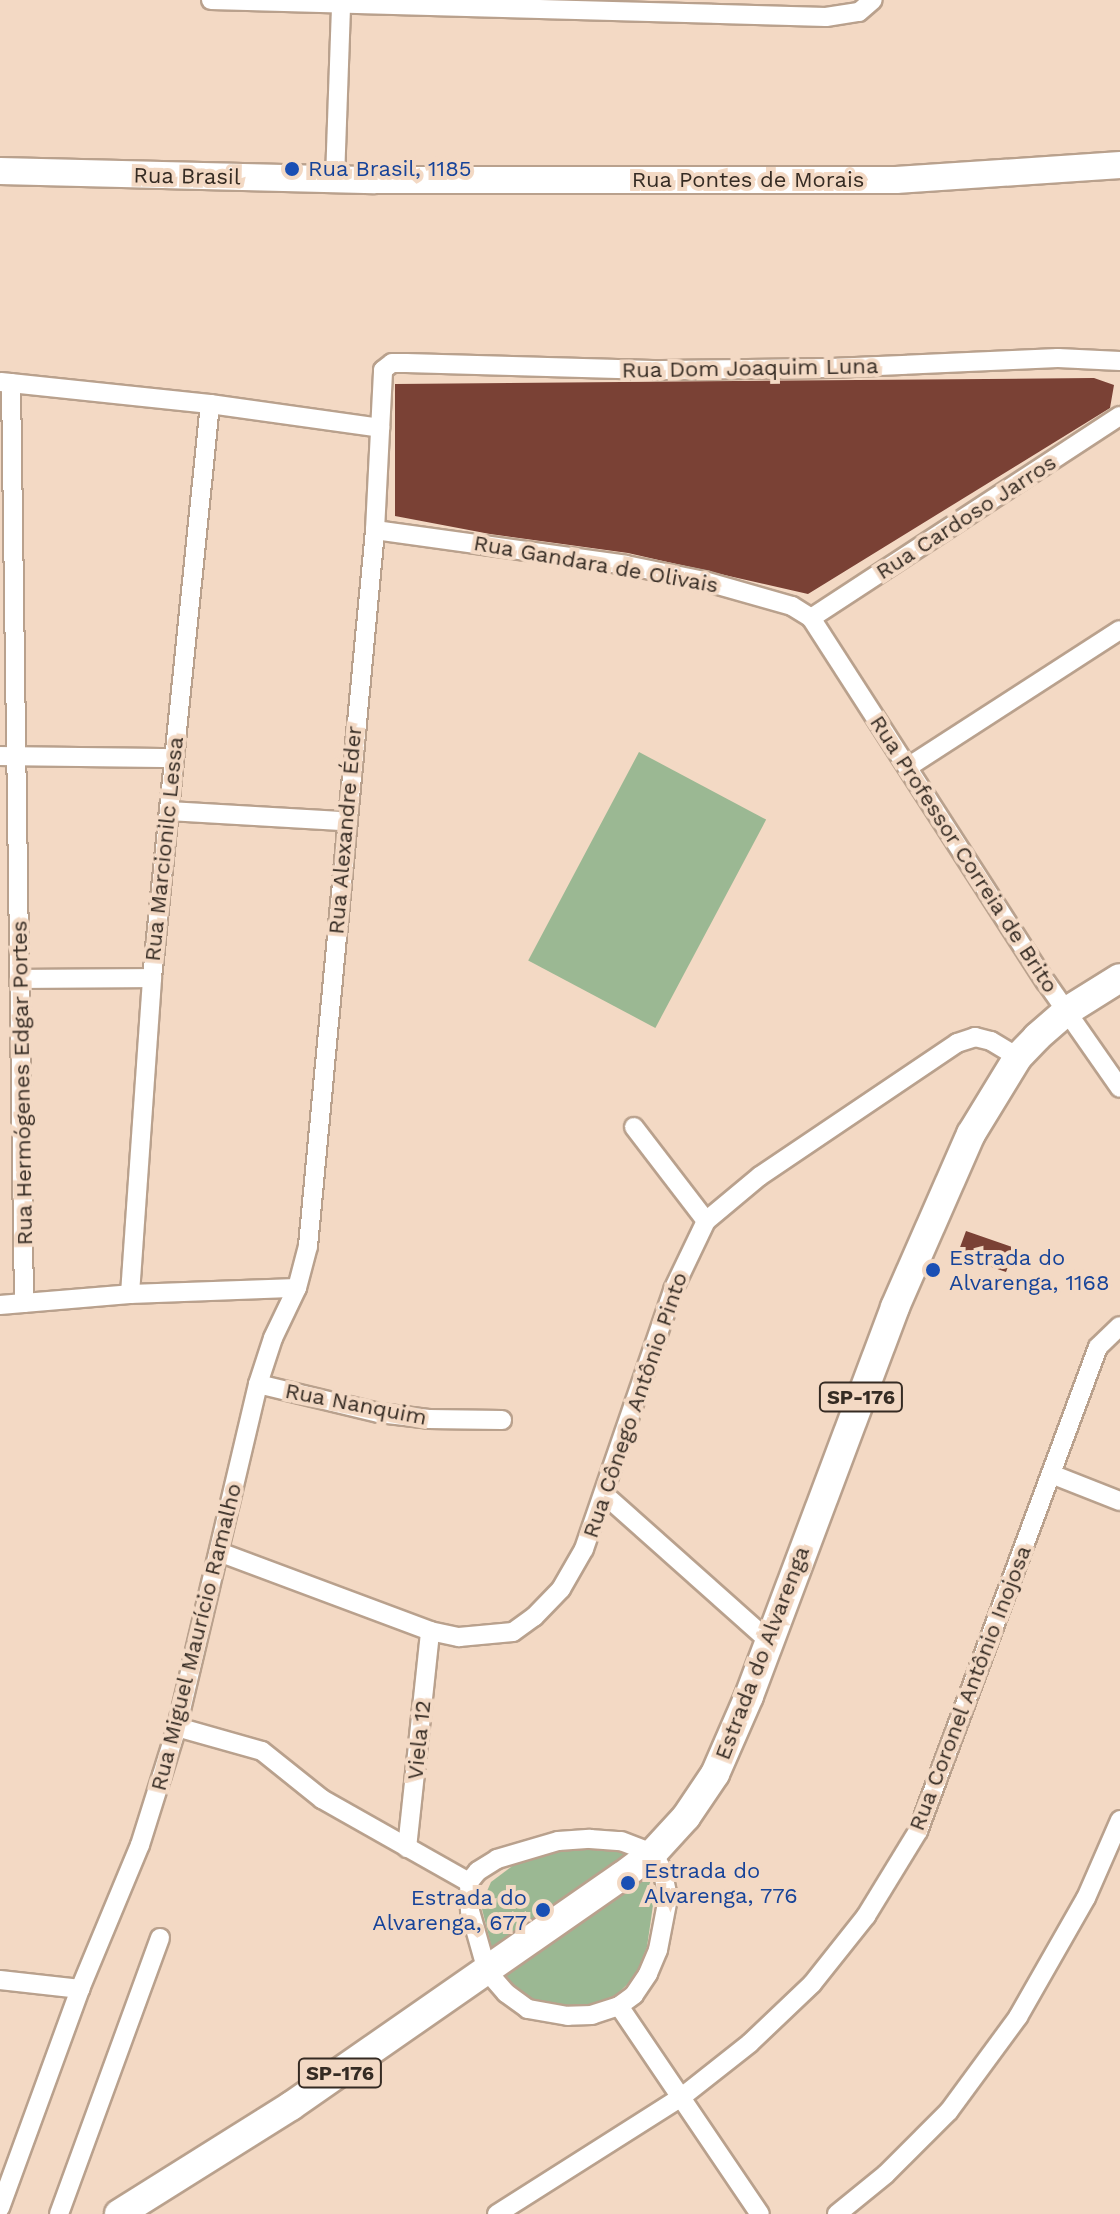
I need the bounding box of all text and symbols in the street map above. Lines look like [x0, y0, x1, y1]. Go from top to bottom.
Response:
place label: Rua Brasil, 1185 [308, 156, 472, 182]
marker: Rua Brasil, 1185 [283, 160, 301, 178]
street label: Rua Brasil [133, 162, 241, 190]
street label: Rua Pontes de Morais [631, 167, 865, 193]
street label: Rua Dom Joaquim Luna [621, 353, 879, 383]
street label: Rua Cardoso Jarros [871, 449, 1061, 585]
street label: Rua Gandara de Olivais [471, 529, 721, 599]
street label: Rua Professor Correia de Brito [864, 710, 1064, 998]
street label: Rua Alexandre Éder [323, 724, 367, 936]
street label: Rua Marcionilc Lessa [139, 735, 189, 963]
street label: Rua Hermógenes Edgar Portes [6, 920, 38, 1246]
place label: Estrada do Alvarenga, 1168 [949, 1244, 1110, 1296]
marker: Estrada do Alvarenga, 1168 [924, 1261, 942, 1279]
street label: Rua Cônego Antônio Pinto [577, 1268, 693, 1542]
street label: Rua Nanquim [283, 1377, 429, 1431]
road number: SP-176 [817, 1381, 905, 1413]
street label: Rua Miguel Maurício Ramalho [145, 1480, 247, 1794]
street label: Rua Coronel Antônio Inojosa [903, 1541, 1037, 1835]
street label: Estrada do Alvarenga [709, 1542, 815, 1764]
street label: Viela 12 [402, 1698, 436, 1782]
place label: Estrada do Alvarenga, 776 [644, 1857, 798, 1908]
marker: Estrada do Alvarenga, 776 [619, 1874, 637, 1892]
place label: Estrada do Alvarenga, 677 [372, 1884, 527, 1936]
marker: Estrada do Alvarenga, 677 [534, 1901, 552, 1919]
road number: SP-176 [296, 2057, 384, 2089]

